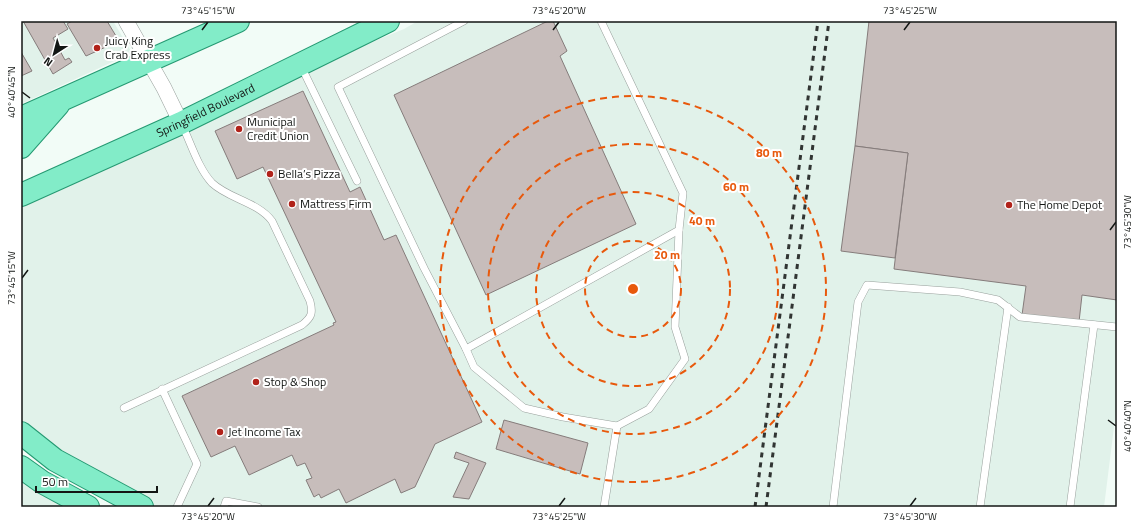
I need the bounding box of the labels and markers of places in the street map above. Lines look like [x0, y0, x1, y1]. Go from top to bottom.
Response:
place label: Juicy King Crab Express [105, 31, 171, 64]
marker: Juicy King Crab Express [92, 43, 102, 53]
place label: Municipal Credit Union [247, 112, 309, 145]
marker: Municipal Credit Union [234, 124, 244, 134]
place label: Bella’s Pizza [278, 164, 340, 183]
marker: Bella’s Pizza [265, 169, 275, 179]
place label: Mattress Firm [300, 194, 372, 213]
place label: The Home Depot [1017, 195, 1103, 214]
marker: Mattress Firm [287, 199, 297, 209]
marker: The Home Depot [1004, 200, 1014, 210]
centre of rings [626, 282, 640, 296]
place label: Stop & Shop [264, 372, 326, 391]
marker: Stop & Shop [251, 377, 261, 387]
place label: Jet Income Tax [228, 422, 301, 441]
marker: Jet Income Tax [215, 427, 225, 437]

